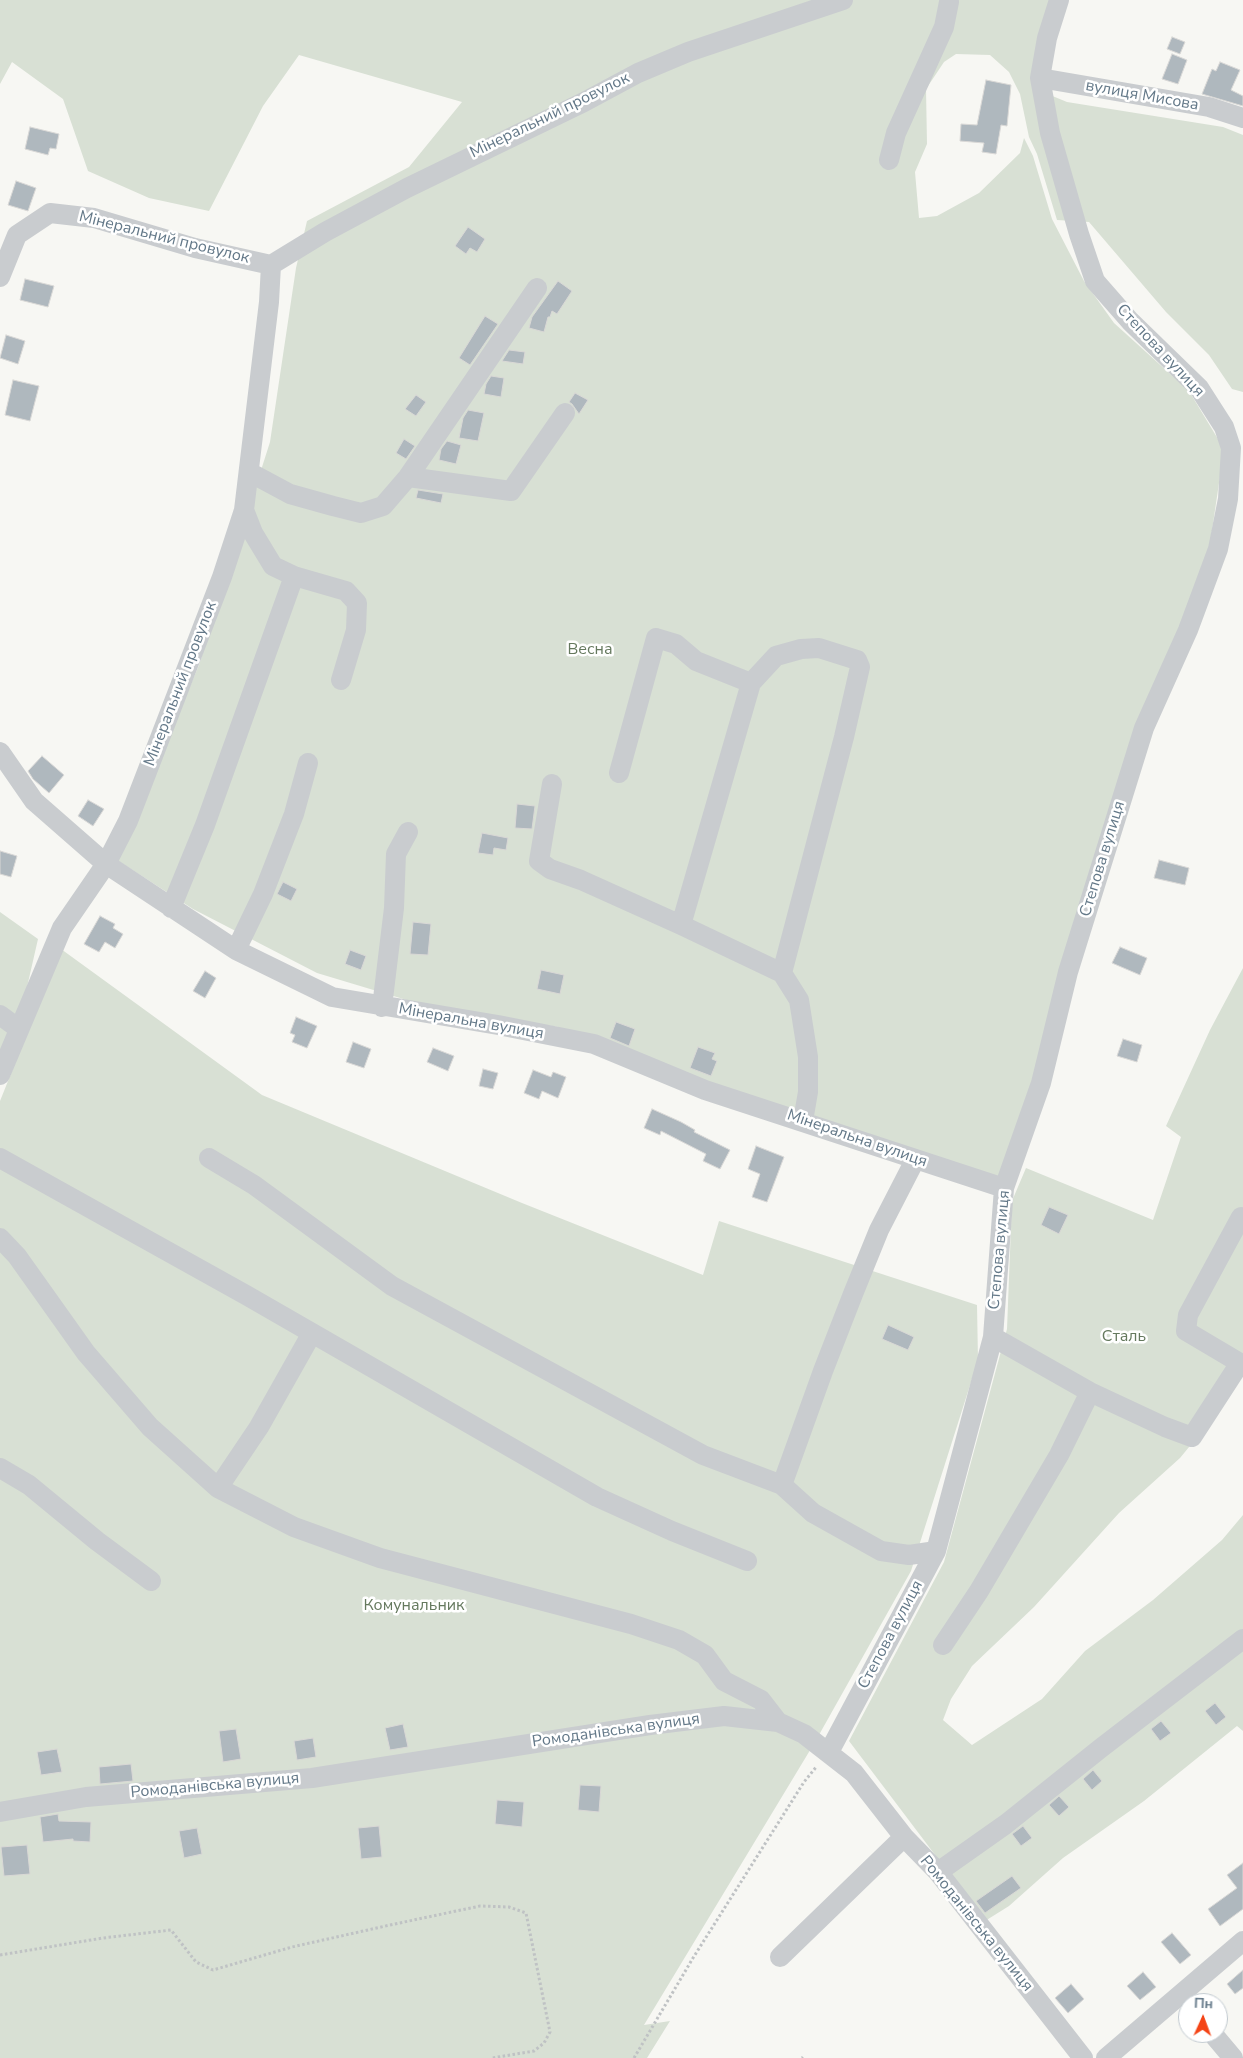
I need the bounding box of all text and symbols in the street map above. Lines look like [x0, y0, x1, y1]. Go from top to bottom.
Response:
street label: Мінеральний провулок [467, 69, 633, 163]
street label: вулиця Мисова [1084, 77, 1200, 115]
street label: Мінеральний провулок [77, 208, 251, 268]
street label: Степова вулиця [1112, 301, 1208, 401]
street label: Мінеральний провулок [141, 599, 221, 769]
park label: Весна [567, 640, 613, 660]
street label: Степова вулиця [1076, 799, 1130, 919]
street label: Мінеральна вулиця [397, 1000, 545, 1044]
street label: Мінеральна вулиця [784, 1106, 930, 1172]
street label: Степова вулиця [985, 1190, 1015, 1310]
park label: Сталь [1102, 1327, 1146, 1347]
street label: Степова вулиця [854, 1578, 928, 1692]
park label: Комунальник [363, 1596, 465, 1616]
street label: Ромоданівська вулиця [531, 1710, 701, 1752]
street label: Ромоданівська вулиця [130, 1769, 300, 1803]
street label: Ромоданівська вулиця [915, 1852, 1037, 1996]
north arrow [1178, 1993, 1228, 2043]
text: Пн [1194, 1994, 1213, 2013]

